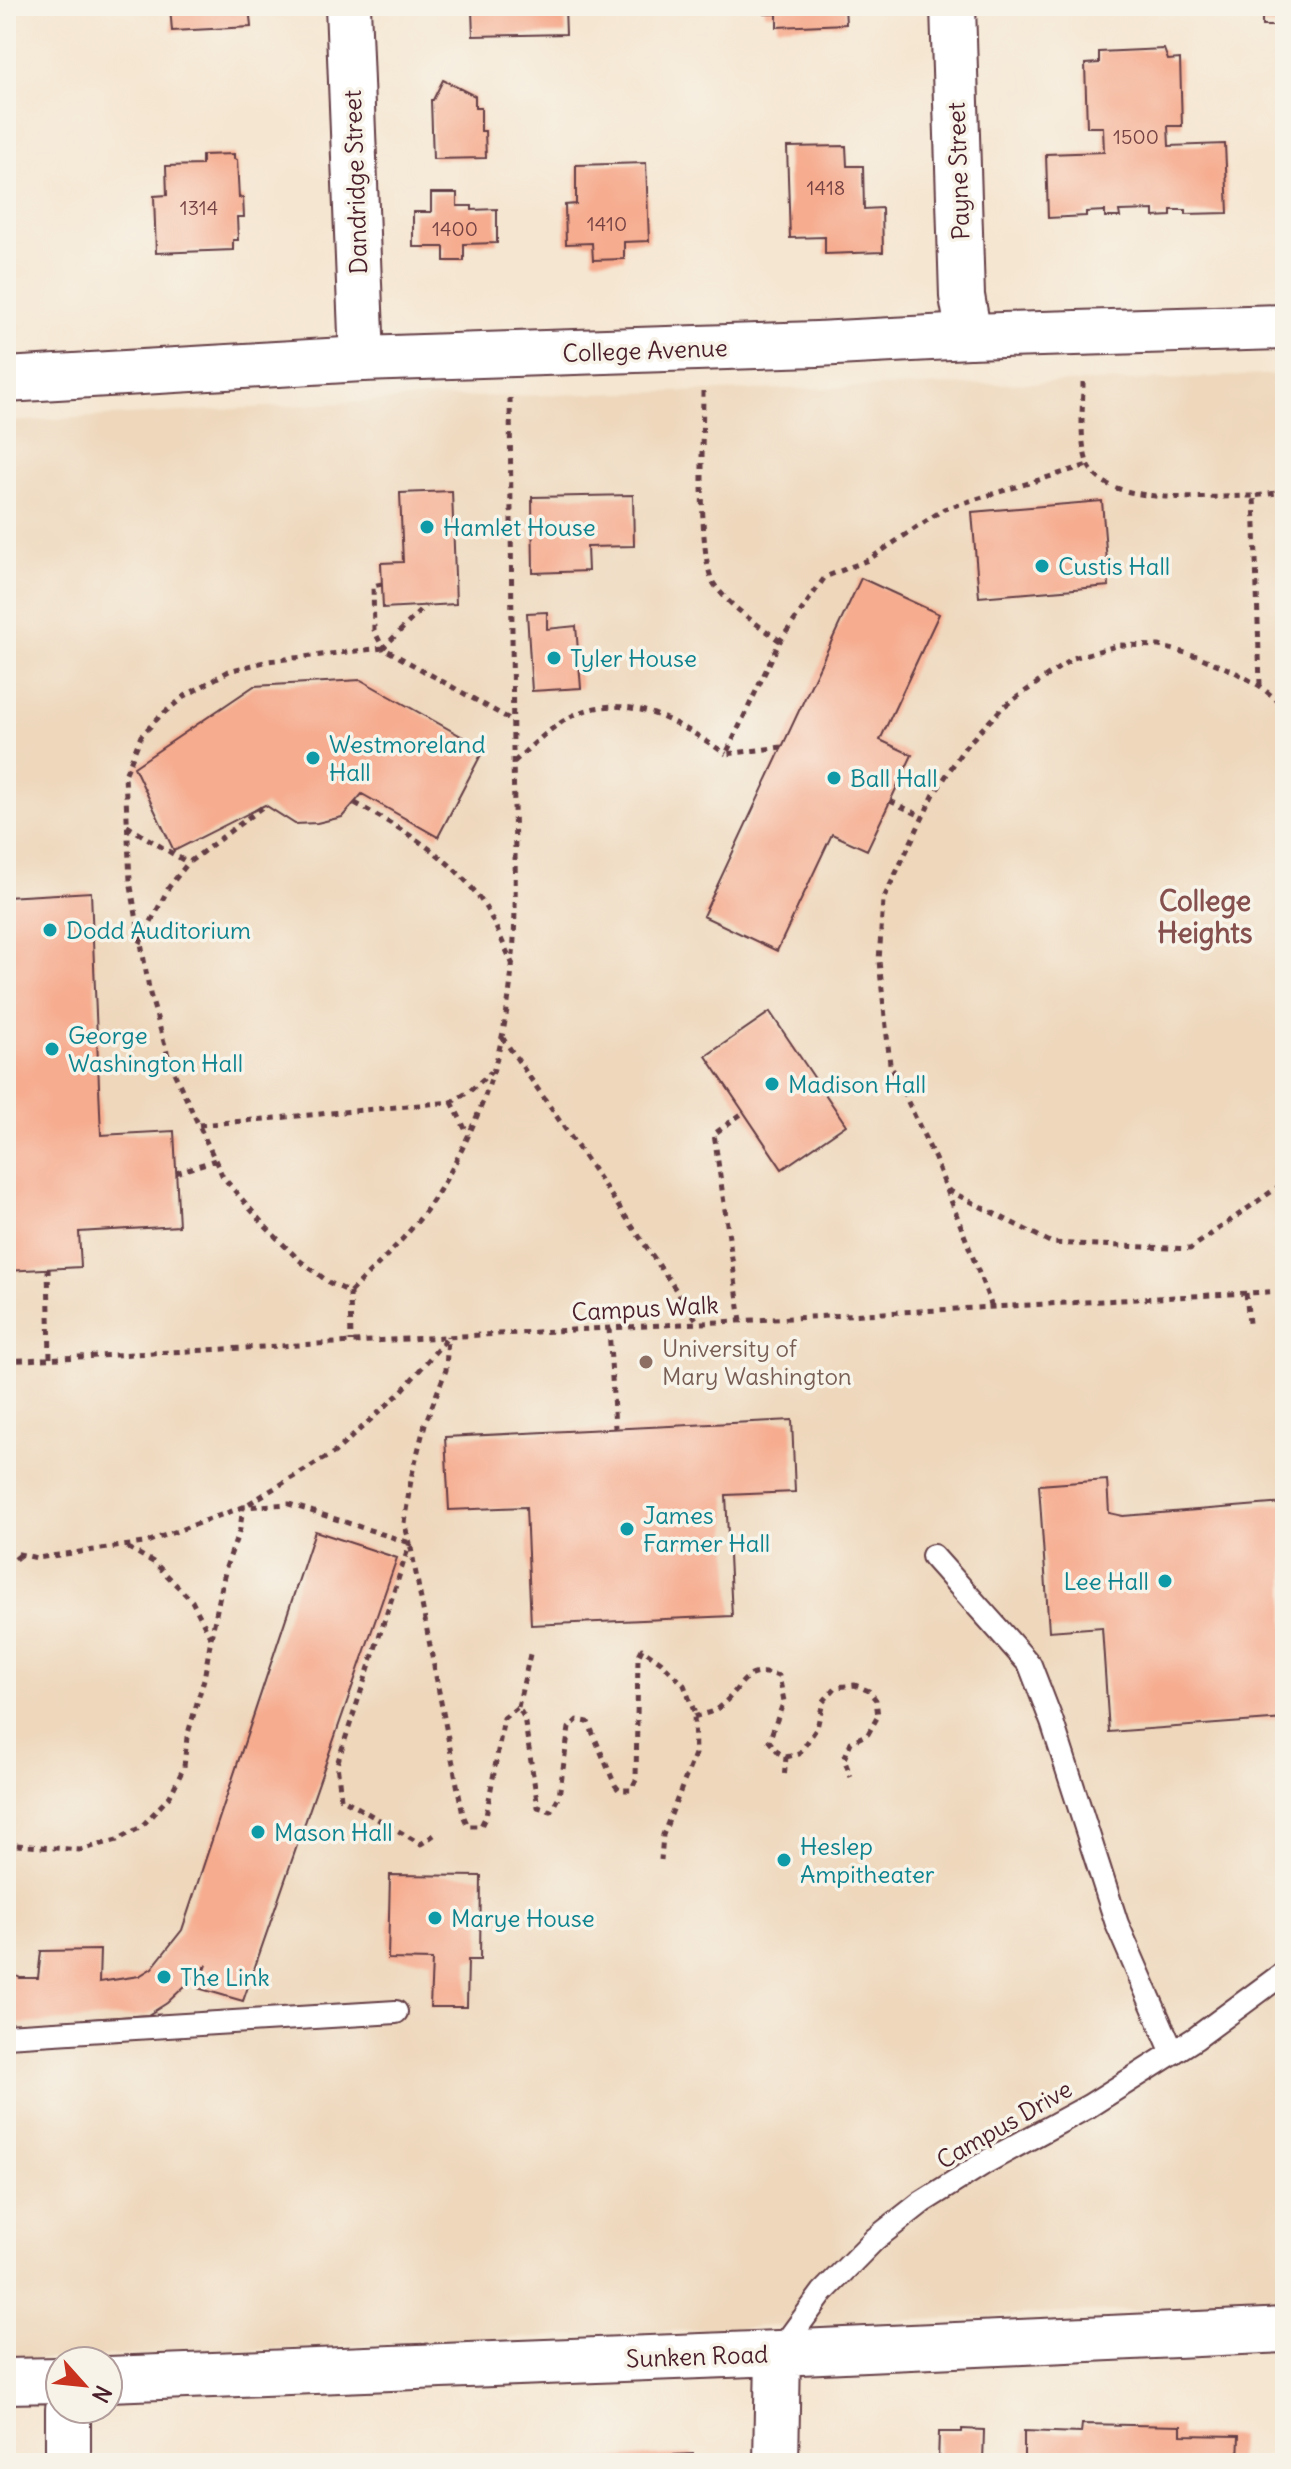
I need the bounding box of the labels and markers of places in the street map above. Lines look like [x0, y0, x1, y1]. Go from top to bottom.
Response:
place label: Hamlet House [443, 512, 596, 542]
marker: Hamlet House [418, 518, 436, 536]
place label: Custis Hall [1058, 551, 1170, 581]
marker: Custis Hall [1033, 557, 1051, 575]
place label: Tyler House [570, 643, 697, 673]
marker: Tyler House [545, 649, 563, 667]
place label: Westmoreland Hall [329, 729, 486, 787]
marker: Westmoreland Hall [304, 749, 322, 767]
place label: Ball Hall [850, 763, 938, 793]
marker: Ball Hall [825, 769, 843, 787]
place label: Dodd Auditorium [66, 915, 251, 945]
marker: Dodd Auditorium [41, 921, 59, 939]
place label: George Washington Hall [68, 1020, 243, 1078]
marker: George Washington Hall [43, 1040, 61, 1058]
place label: Madison Hall [788, 1069, 926, 1099]
marker: Madison Hall [763, 1075, 781, 1093]
place label: University of Mary Washington [662, 1333, 852, 1391]
marker: University of Mary Washington [637, 1353, 655, 1371]
place label: James Farmer Hall [643, 1500, 770, 1558]
marker: James Farmer Hall [618, 1520, 636, 1538]
place label: Lee Hall [1063, 1566, 1149, 1596]
marker: Lee Hall [1156, 1572, 1174, 1590]
place label: Mason Hall [274, 1817, 393, 1847]
marker: Mason Hall [249, 1823, 267, 1841]
place label: Heslep Ampitheater [800, 1831, 935, 1889]
marker: Heslep Ampitheater [775, 1851, 793, 1869]
place label: Marye House [451, 1903, 595, 1933]
marker: Marye House [426, 1909, 444, 1927]
place label: The Link [180, 1962, 270, 1992]
marker: The Link [155, 1968, 173, 1986]

